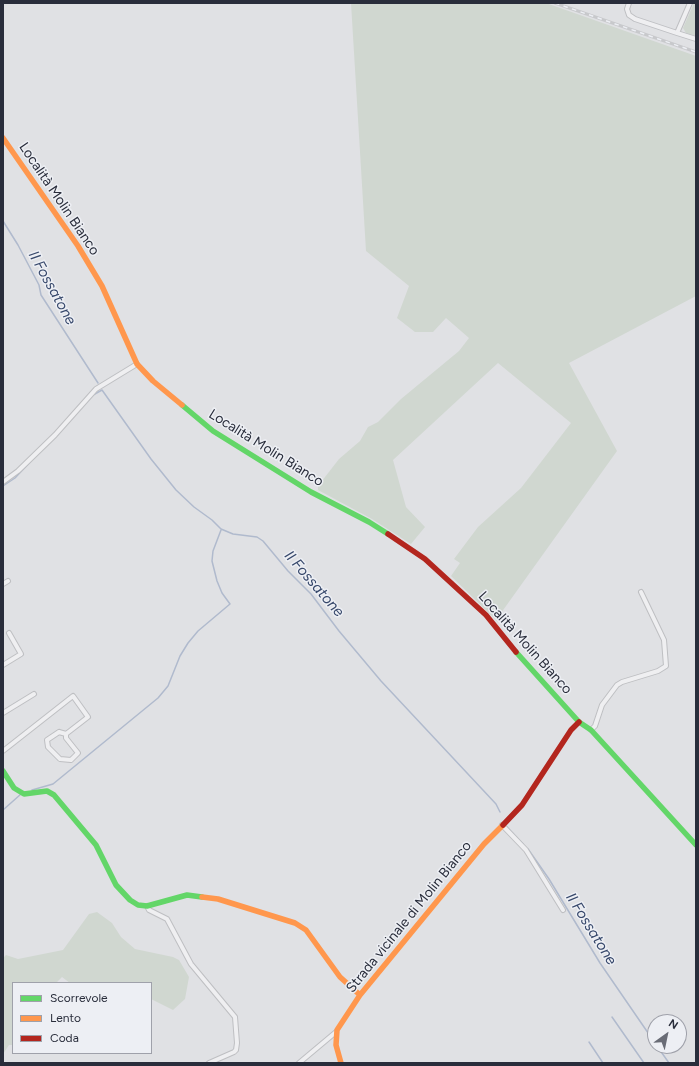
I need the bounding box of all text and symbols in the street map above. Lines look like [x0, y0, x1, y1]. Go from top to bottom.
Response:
street label: Località Molin Bianco [15, 139, 103, 259]
water label: Il Fossatone [24, 248, 80, 328]
street label: Località Molin Bianco [205, 406, 327, 490]
water label: Il Fossatone [280, 547, 348, 621]
street label: Località Molin Bianco [474, 588, 576, 698]
street label: Strada vicinale di Molin Bianco [343, 838, 475, 996]
water label: Il Fossatone [562, 890, 620, 968]
legend [12, 982, 152, 1054]
text: Scorrevole [50, 991, 108, 1005]
text: Lento [50, 1011, 81, 1025]
north arrow [647, 1014, 687, 1054]
text: N [666, 1017, 680, 1032]
text: Coda [50, 1031, 79, 1045]

